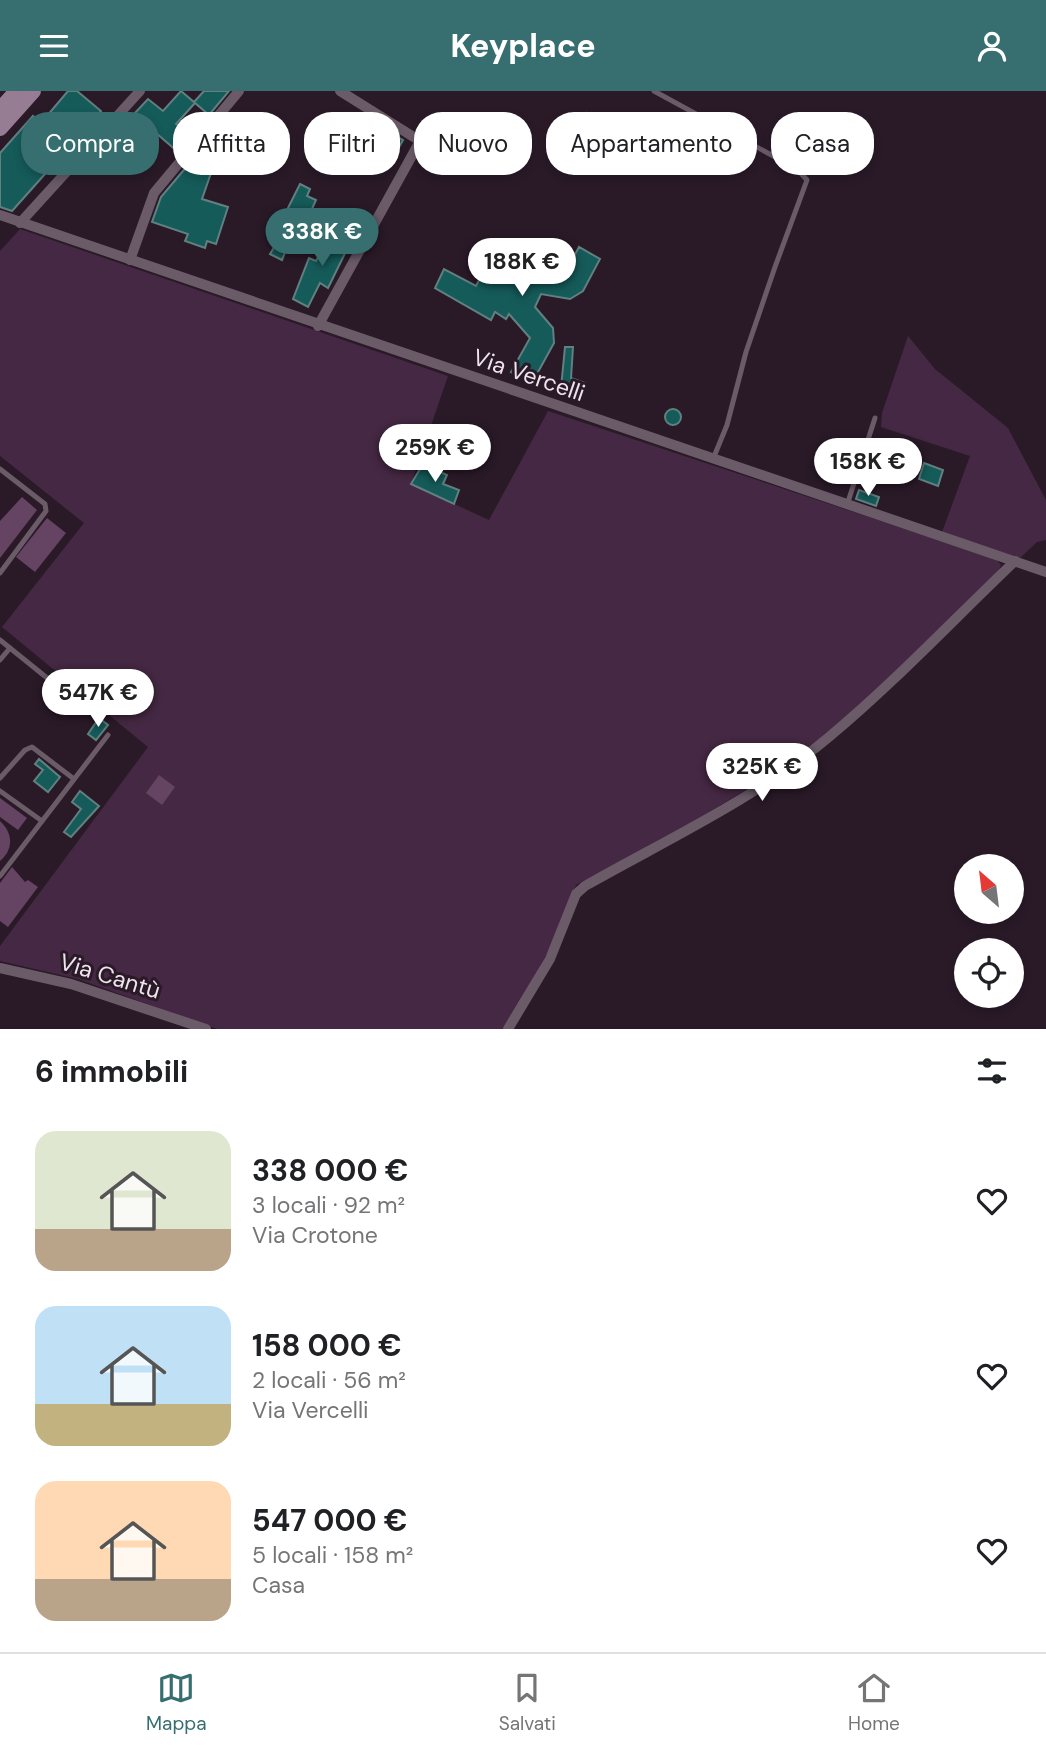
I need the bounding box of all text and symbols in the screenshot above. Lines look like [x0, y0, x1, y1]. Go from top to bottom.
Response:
text: Keyplace [450, 25, 596, 67]
icon: menu [35, 27, 73, 65]
icon: person [973, 27, 1011, 65]
chip: Compra [21, 112, 159, 175]
chip: Affitta [173, 112, 290, 175]
chip: Filtri [304, 112, 400, 175]
chip: Nuovo [414, 112, 532, 175]
chip: Appartamento [546, 112, 757, 175]
chip: Casa [771, 112, 874, 175]
pin: 338K € [265, 209, 379, 268]
text: 338K € [282, 216, 362, 246]
pin: 188K € [465, 239, 579, 298]
text: 188K € [484, 246, 560, 276]
street label: Via Vercelli [469, 342, 589, 408]
pin: 259K € [378, 425, 492, 484]
text: 259K € [395, 432, 475, 462]
pin: 158K € [811, 439, 925, 498]
text: 158K € [830, 446, 906, 476]
pin: 547K € [41, 669, 155, 729]
text: 547K € [58, 677, 138, 707]
pin: 325K € [705, 743, 819, 803]
text: 325K € [722, 751, 802, 781]
north arrow [954, 854, 1024, 924]
map controls [954, 854, 1024, 1008]
button: locate [954, 938, 1024, 1008]
street label: Via Cantù [56, 946, 164, 1006]
text: 6 immobili [35, 1052, 188, 1091]
icon: filters [973, 1052, 1011, 1090]
text: 338 000 € [252, 1151, 408, 1190]
icon: home [91, 1159, 175, 1243]
icon: heart [973, 1182, 1011, 1220]
text: 3 locali · 92 m² [252, 1190, 405, 1220]
text: Via Crotone [252, 1220, 378, 1250]
text: 158 000 € [252, 1326, 402, 1365]
icon: home [91, 1334, 175, 1418]
icon: heart [973, 1357, 1011, 1395]
text: 2 locali · 56 m² [252, 1365, 406, 1395]
text: Via Vercelli [252, 1395, 369, 1425]
text: 547 000 € [252, 1501, 407, 1540]
icon: home [91, 1509, 175, 1593]
icon: heart [973, 1532, 1011, 1570]
text: 5 locali · 158 m² [252, 1540, 413, 1570]
text: Casa [252, 1570, 305, 1600]
tab: Mappa [146, 1669, 207, 1736]
tab: Salvati [499, 1669, 556, 1736]
tab: Home [848, 1669, 900, 1736]

